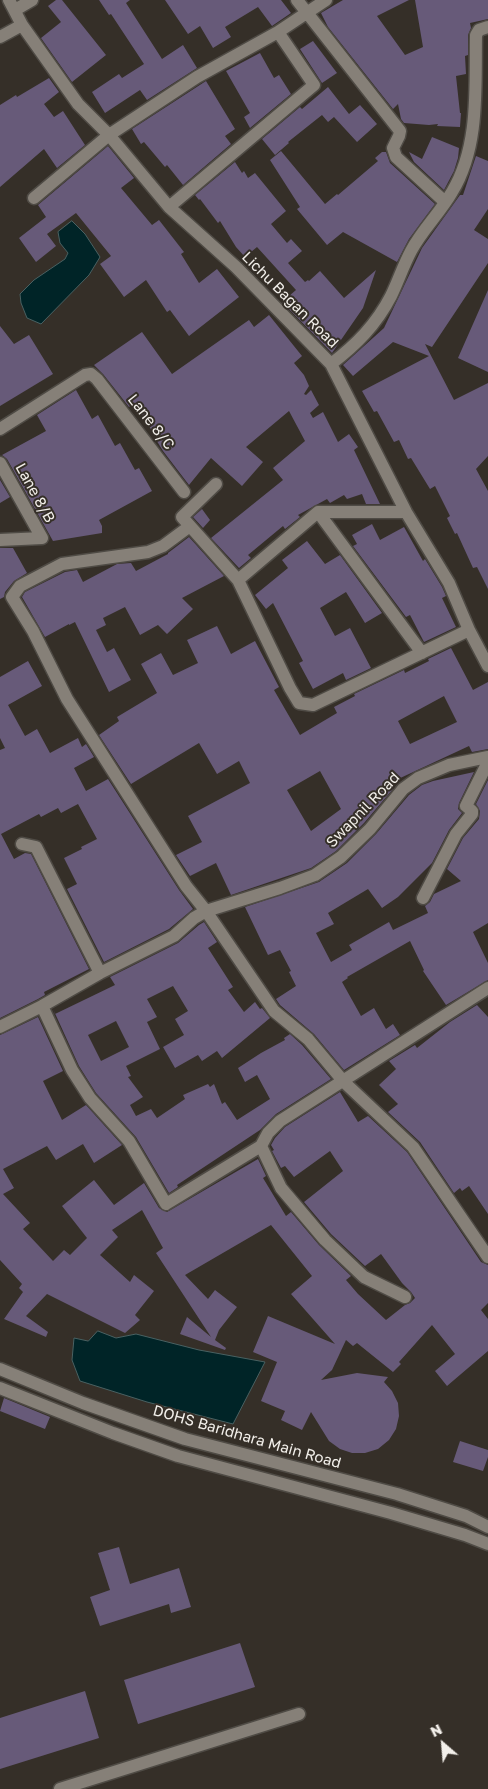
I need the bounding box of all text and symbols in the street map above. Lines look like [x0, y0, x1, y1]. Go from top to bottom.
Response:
street label: Lichu Bagan Road [238, 248, 342, 352]
street label: Lane 8/C [124, 391, 178, 453]
street label: Lane 8/B [11, 460, 59, 526]
street label: Swapnil Road [323, 769, 403, 851]
street label: DOHS Baridhara Main Road [151, 1402, 343, 1472]
north arrow [418, 1719, 468, 1769]
text: N [427, 1720, 445, 1740]

